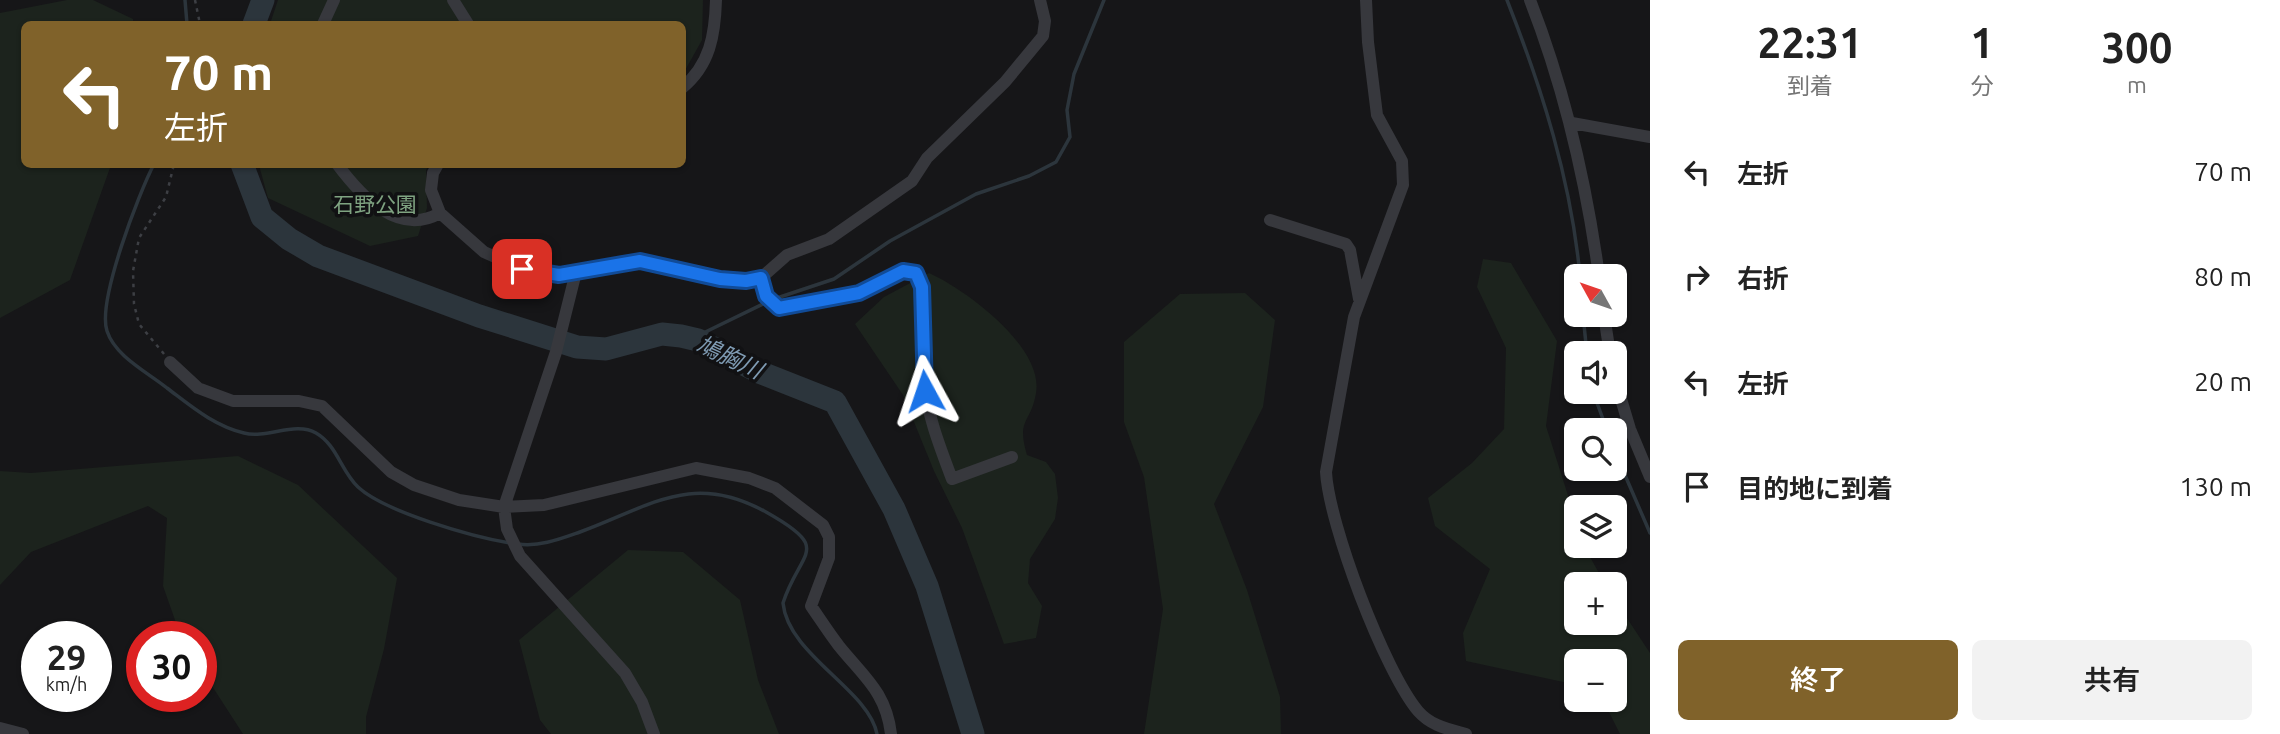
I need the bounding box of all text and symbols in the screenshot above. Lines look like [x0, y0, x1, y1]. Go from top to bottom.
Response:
text: 22:31 [1758, 19, 1863, 66]
text: 1 [1970, 19, 1994, 66]
text: 300 [2101, 24, 2172, 71]
text: 70 m [164, 44, 273, 99]
icon: left [49, 49, 140, 140]
text: m [2127, 72, 2147, 97]
text: 到着 [1787, 73, 1833, 98]
text: 分 [1971, 73, 1994, 98]
text: 左折 [164, 109, 228, 145]
icon: left [1678, 153, 1716, 191]
text: 70 m [2194, 157, 2252, 186]
text: 左折 [1737, 159, 1789, 188]
park label: 石野公園 [333, 192, 417, 216]
pin [492, 239, 552, 299]
icon: arrive [503, 250, 541, 288]
icon: right [1678, 258, 1716, 296]
text: 80 m [2194, 262, 2252, 291]
north arrow [1564, 264, 1628, 327]
map controls [1564, 264, 1627, 712]
text: 右折 [1737, 264, 1789, 293]
water label: 鳩胸川 [693, 331, 769, 384]
button: sound [1564, 341, 1627, 404]
position arrow [888, 354, 962, 428]
icon: left [1678, 363, 1716, 401]
text: 20 m [2194, 367, 2252, 396]
text: 左折 [1737, 369, 1789, 398]
button: search [1564, 418, 1627, 481]
icon: arrive [1678, 468, 1716, 506]
text: 130 m [2180, 472, 2252, 501]
text: 目的地に到着 [1737, 474, 1893, 503]
button: layers [1564, 495, 1627, 558]
button: + [1564, 572, 1627, 635]
speed limit sign: 30 [126, 621, 217, 712]
text: 29 [47, 637, 86, 677]
button: 終了 [1678, 640, 1958, 720]
button: 共有 [1972, 640, 2252, 720]
button: − [1564, 649, 1627, 712]
text: km/h [46, 674, 87, 694]

